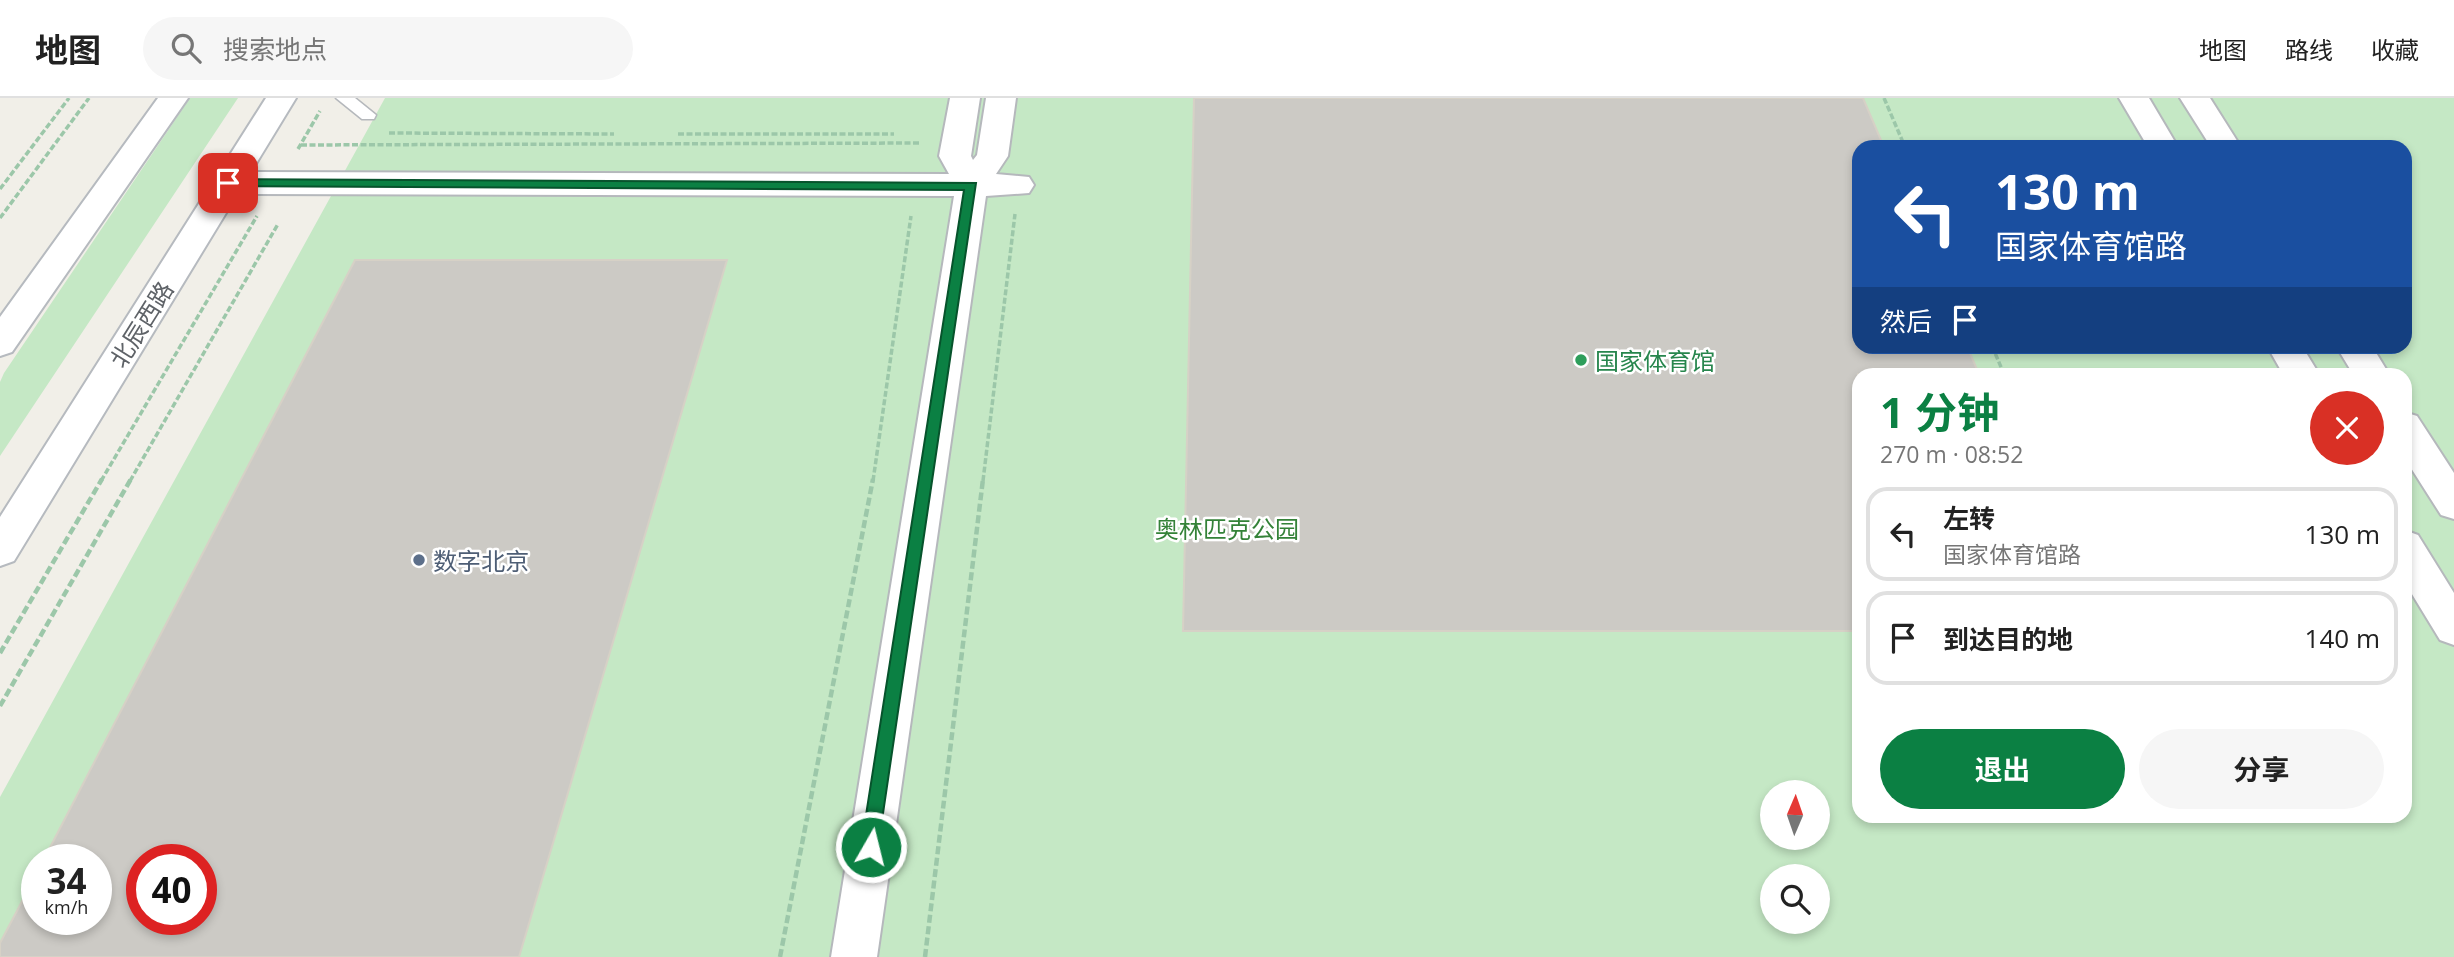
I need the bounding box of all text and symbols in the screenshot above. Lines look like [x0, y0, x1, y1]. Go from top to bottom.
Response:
search box [143, 17, 633, 80]
text: 地图 [35, 27, 101, 72]
icon: search [167, 29, 205, 67]
text: 搜索地点 [223, 31, 327, 67]
text: 地图 [2199, 33, 2247, 66]
text: 路线 [2285, 33, 2333, 66]
text: 收藏 [2371, 33, 2419, 66]
pin [198, 153, 258, 213]
text: 130 m [1995, 158, 2140, 224]
icon: arrive [209, 164, 247, 202]
icon: left [1880, 168, 1971, 259]
text: 国家体育馆路 [1995, 224, 2187, 267]
street label: 北辰西路 [102, 275, 180, 373]
icon: arrive [1946, 301, 1984, 339]
text: 然后 [1880, 303, 1932, 339]
place label: 国家体育馆 [1595, 344, 1715, 377]
marker: 国家体育馆 [1573, 352, 1589, 368]
text: 1 分钟 [1880, 383, 1999, 440]
button: close [2310, 391, 2384, 465]
text: 270 m · 08:52 [1880, 438, 2023, 470]
text: 左转 [1943, 500, 1995, 536]
park label: 奥林匹克公园 [1155, 512, 1299, 545]
icon: left [1884, 515, 1922, 553]
text: 130 m [2305, 516, 2380, 552]
text: 国家体育馆路 [1943, 538, 2081, 570]
place label: 数字北京 [433, 544, 529, 577]
marker: 数字北京 [411, 552, 427, 568]
icon: arrive [1884, 619, 1922, 657]
text: 140 m [2305, 620, 2380, 656]
text: 到达目的地 [1943, 621, 2073, 657]
button: 退出 [1880, 729, 2125, 809]
button: 分享 [2139, 729, 2384, 809]
north arrow [1760, 780, 1830, 850]
map controls [1760, 780, 1830, 934]
position arrow [834, 810, 908, 884]
speed limit sign: 40 [126, 844, 217, 935]
text: 34 [46, 857, 87, 904]
button: search [1760, 864, 1830, 934]
text: km/h [45, 895, 88, 919]

